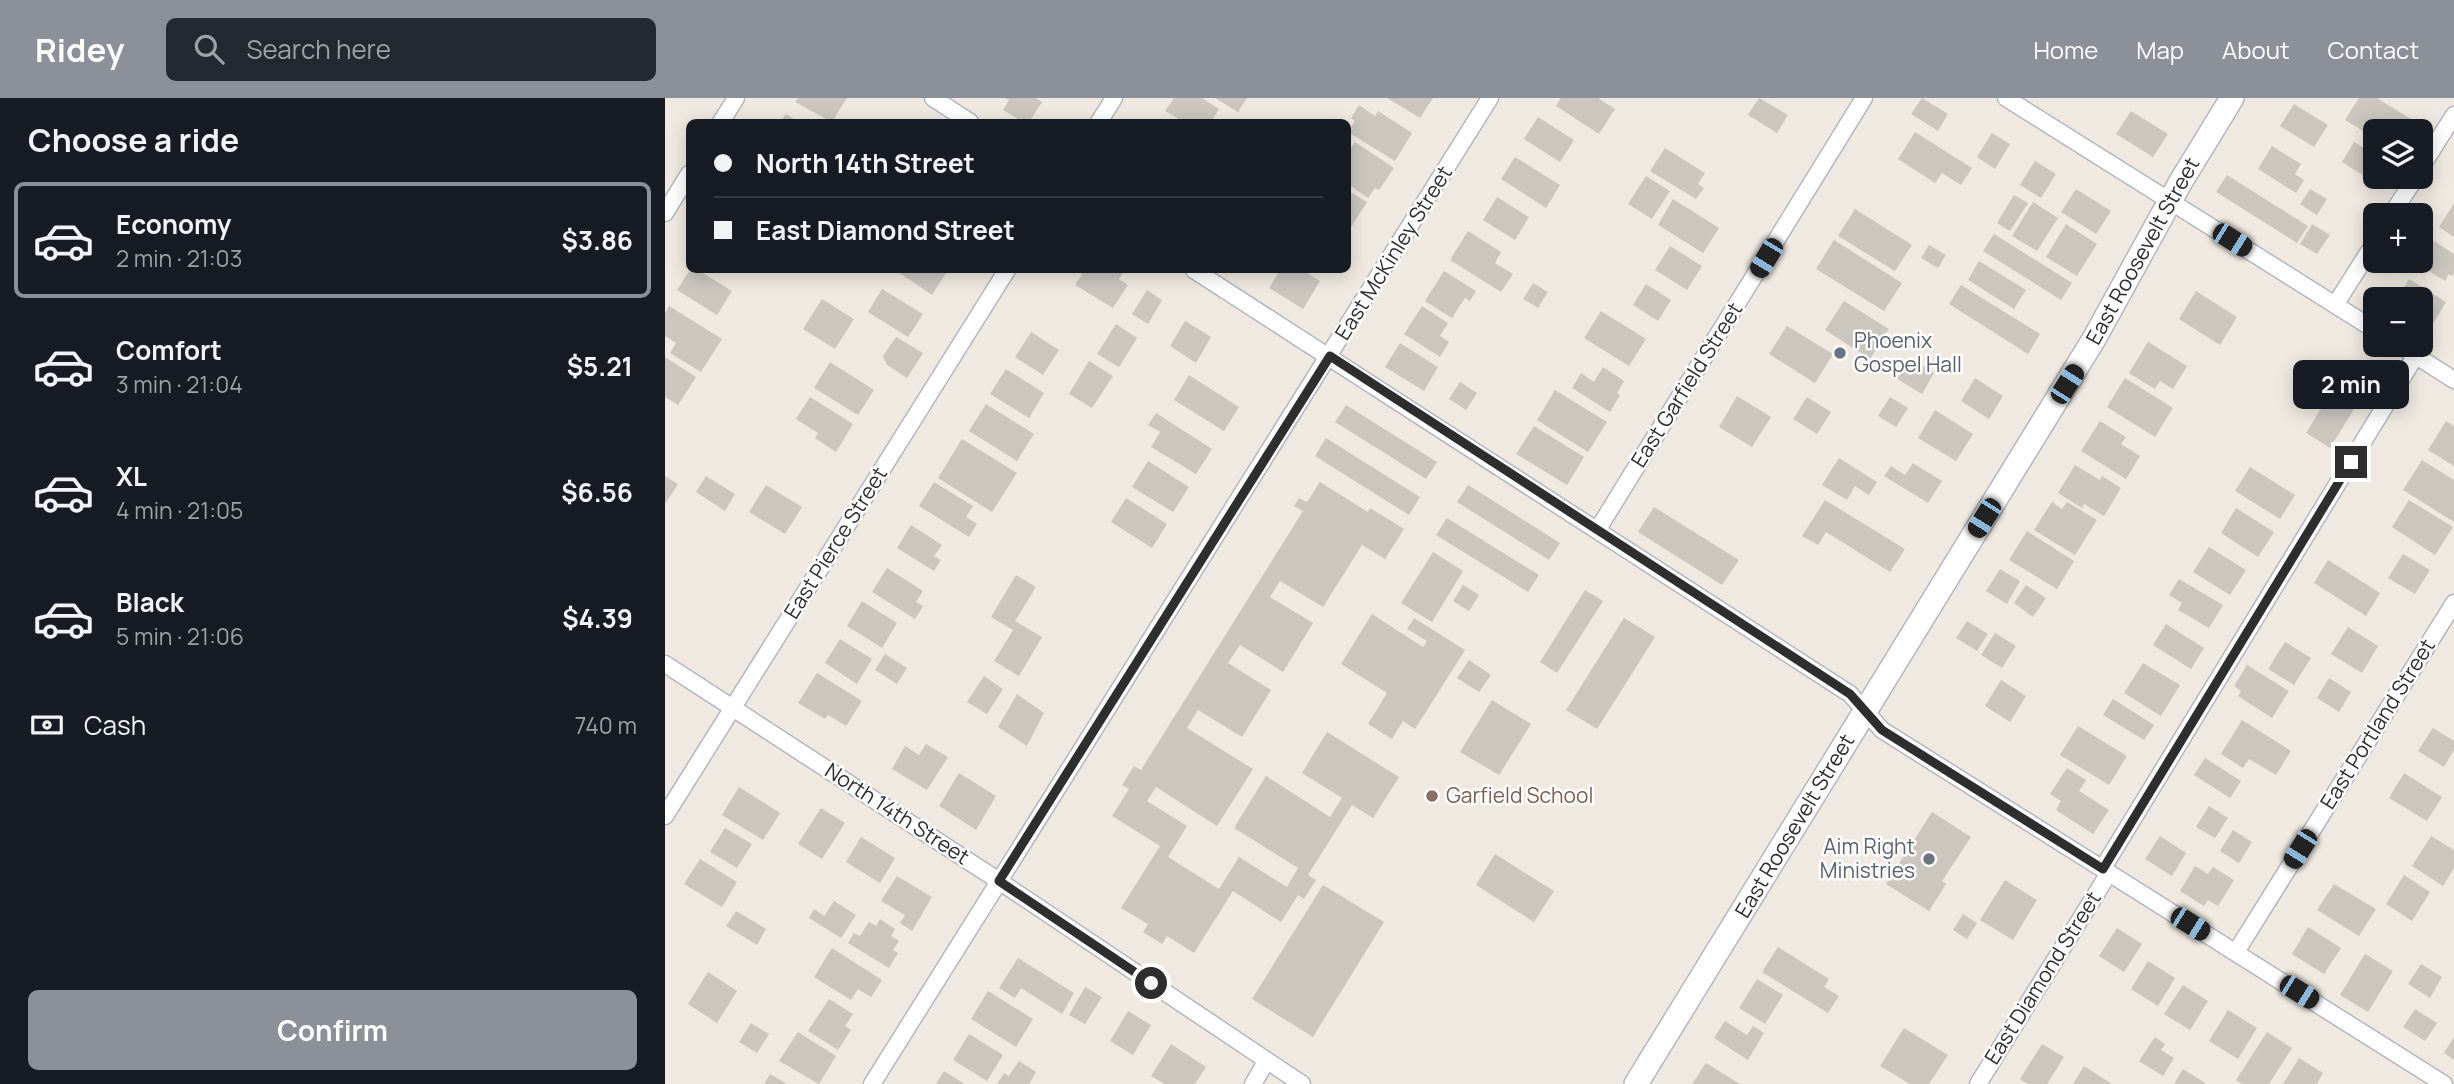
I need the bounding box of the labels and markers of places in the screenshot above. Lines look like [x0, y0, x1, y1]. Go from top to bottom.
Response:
place label: Phoenix Gospel Hall [1854, 326, 1962, 378]
marker: Phoenix Gospel Hall [1832, 345, 1848, 361]
place label: Garfield School [1446, 781, 1593, 809]
marker: Garfield School [1424, 788, 1440, 804]
place label: Aim Right Ministries [1820, 832, 1915, 884]
marker: Aim Right Ministries [1921, 851, 1937, 867]

